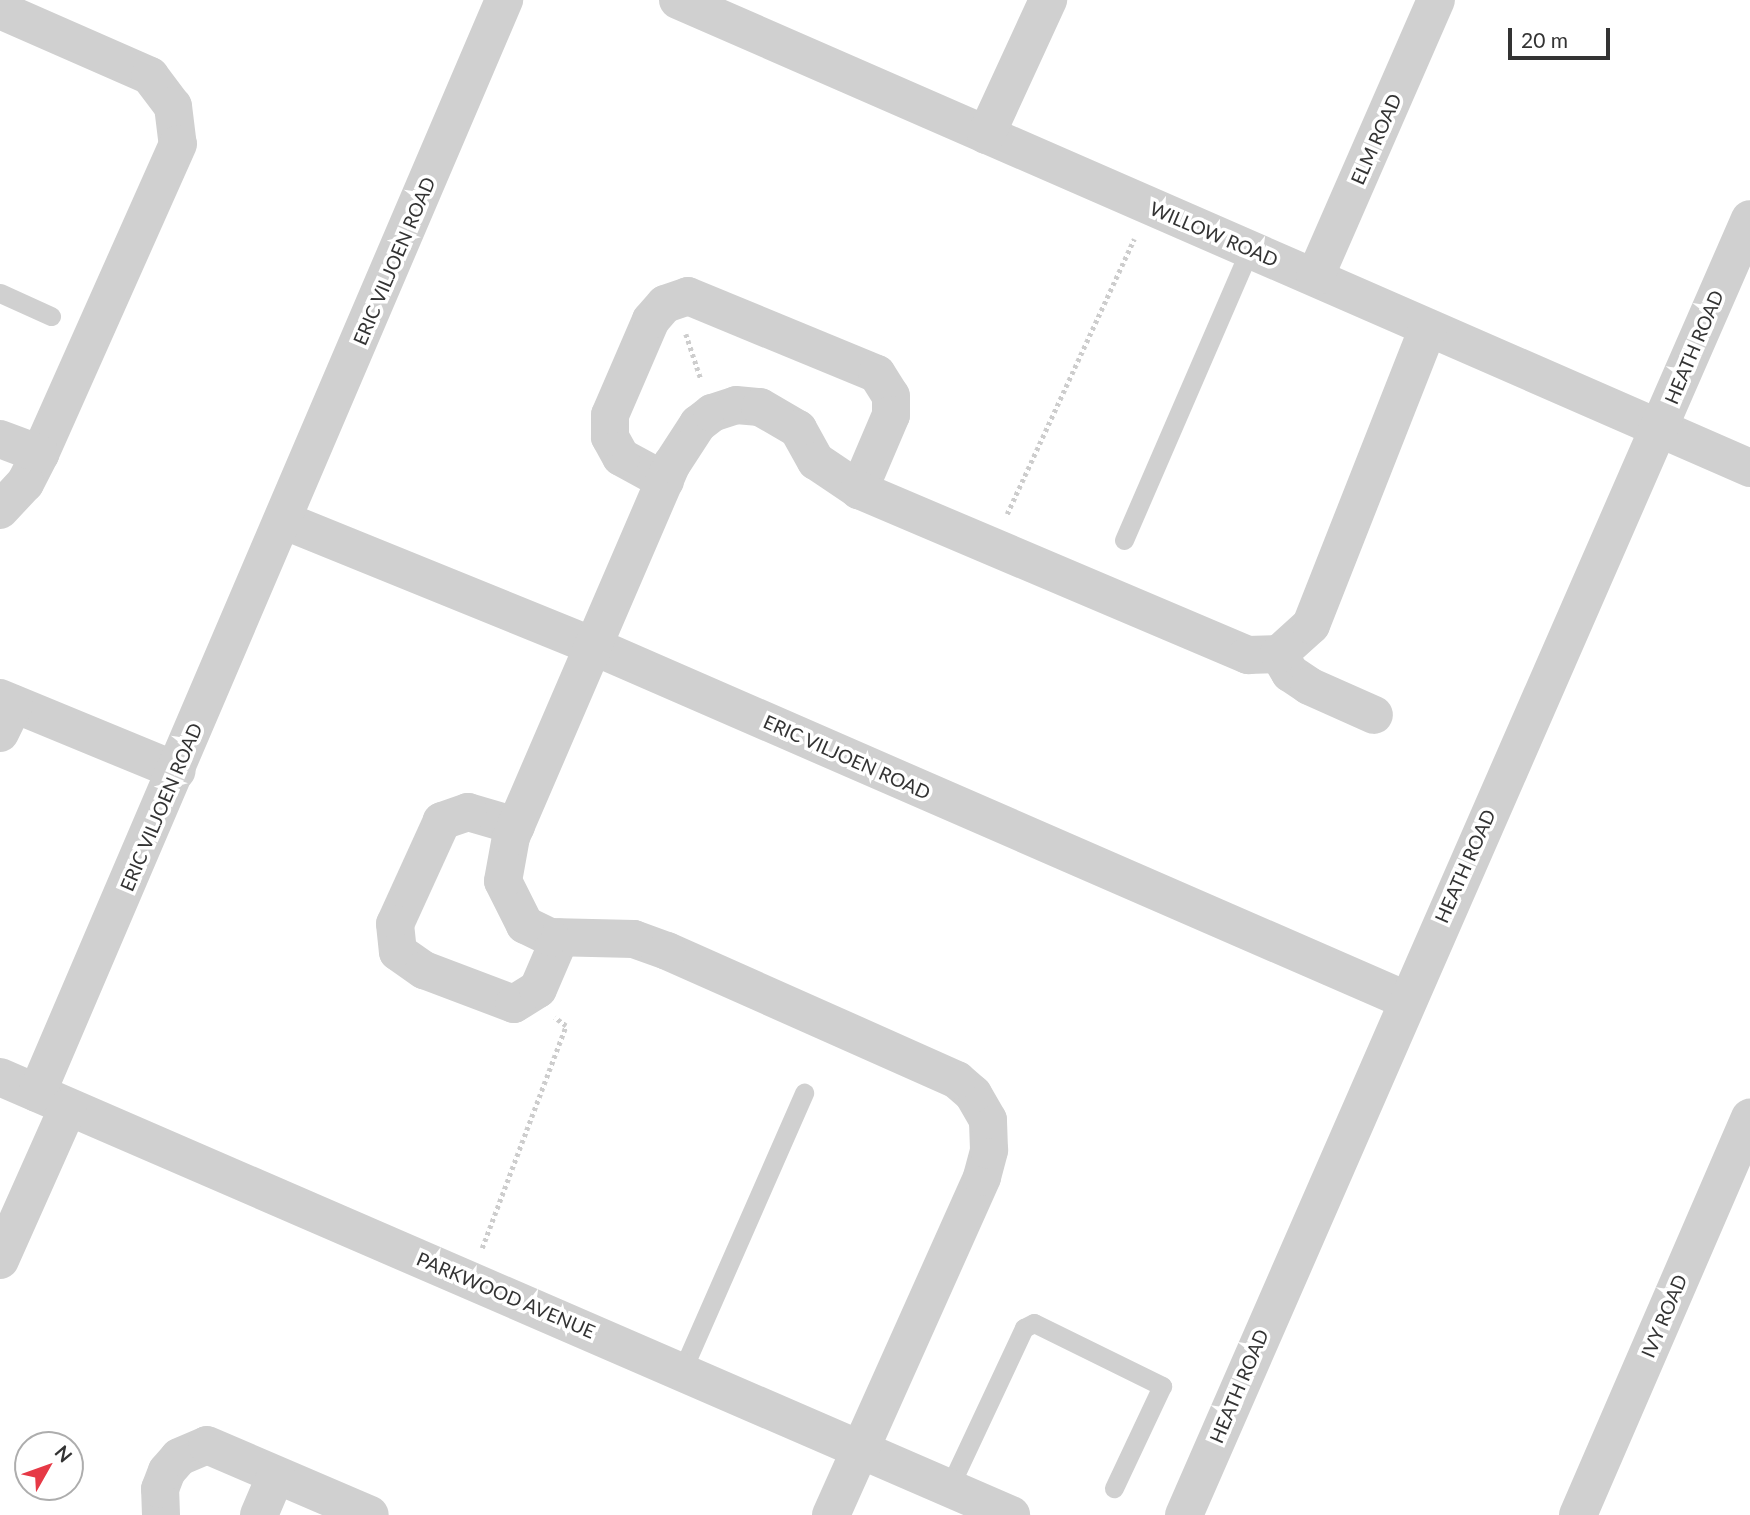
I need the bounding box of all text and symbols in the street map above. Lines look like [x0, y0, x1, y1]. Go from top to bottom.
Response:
scale bar [1512, 14, 1614, 58]
text: 20 m [1521, 27, 1568, 52]
street label: ELM ROAD [1346, 90, 1406, 188]
street label: ERIC VILJOEN ROAD [348, 173, 440, 349]
street label: WILLOW ROAD [1146, 197, 1282, 271]
street label: HEATH ROAD [1660, 287, 1728, 407]
street label: ERIC VILJOEN ROAD [760, 710, 934, 804]
street label: ERIC VILJOEN ROAD [115, 719, 207, 895]
street label: HEATH ROAD [1430, 806, 1500, 926]
street label: PARKWOOD AVENUE [413, 1247, 599, 1343]
street label: IVY ROAD [1636, 1271, 1692, 1361]
street label: HEATH ROAD [1205, 1326, 1273, 1446]
north arrow [14, 1431, 84, 1501]
text: N [50, 1440, 77, 1466]

